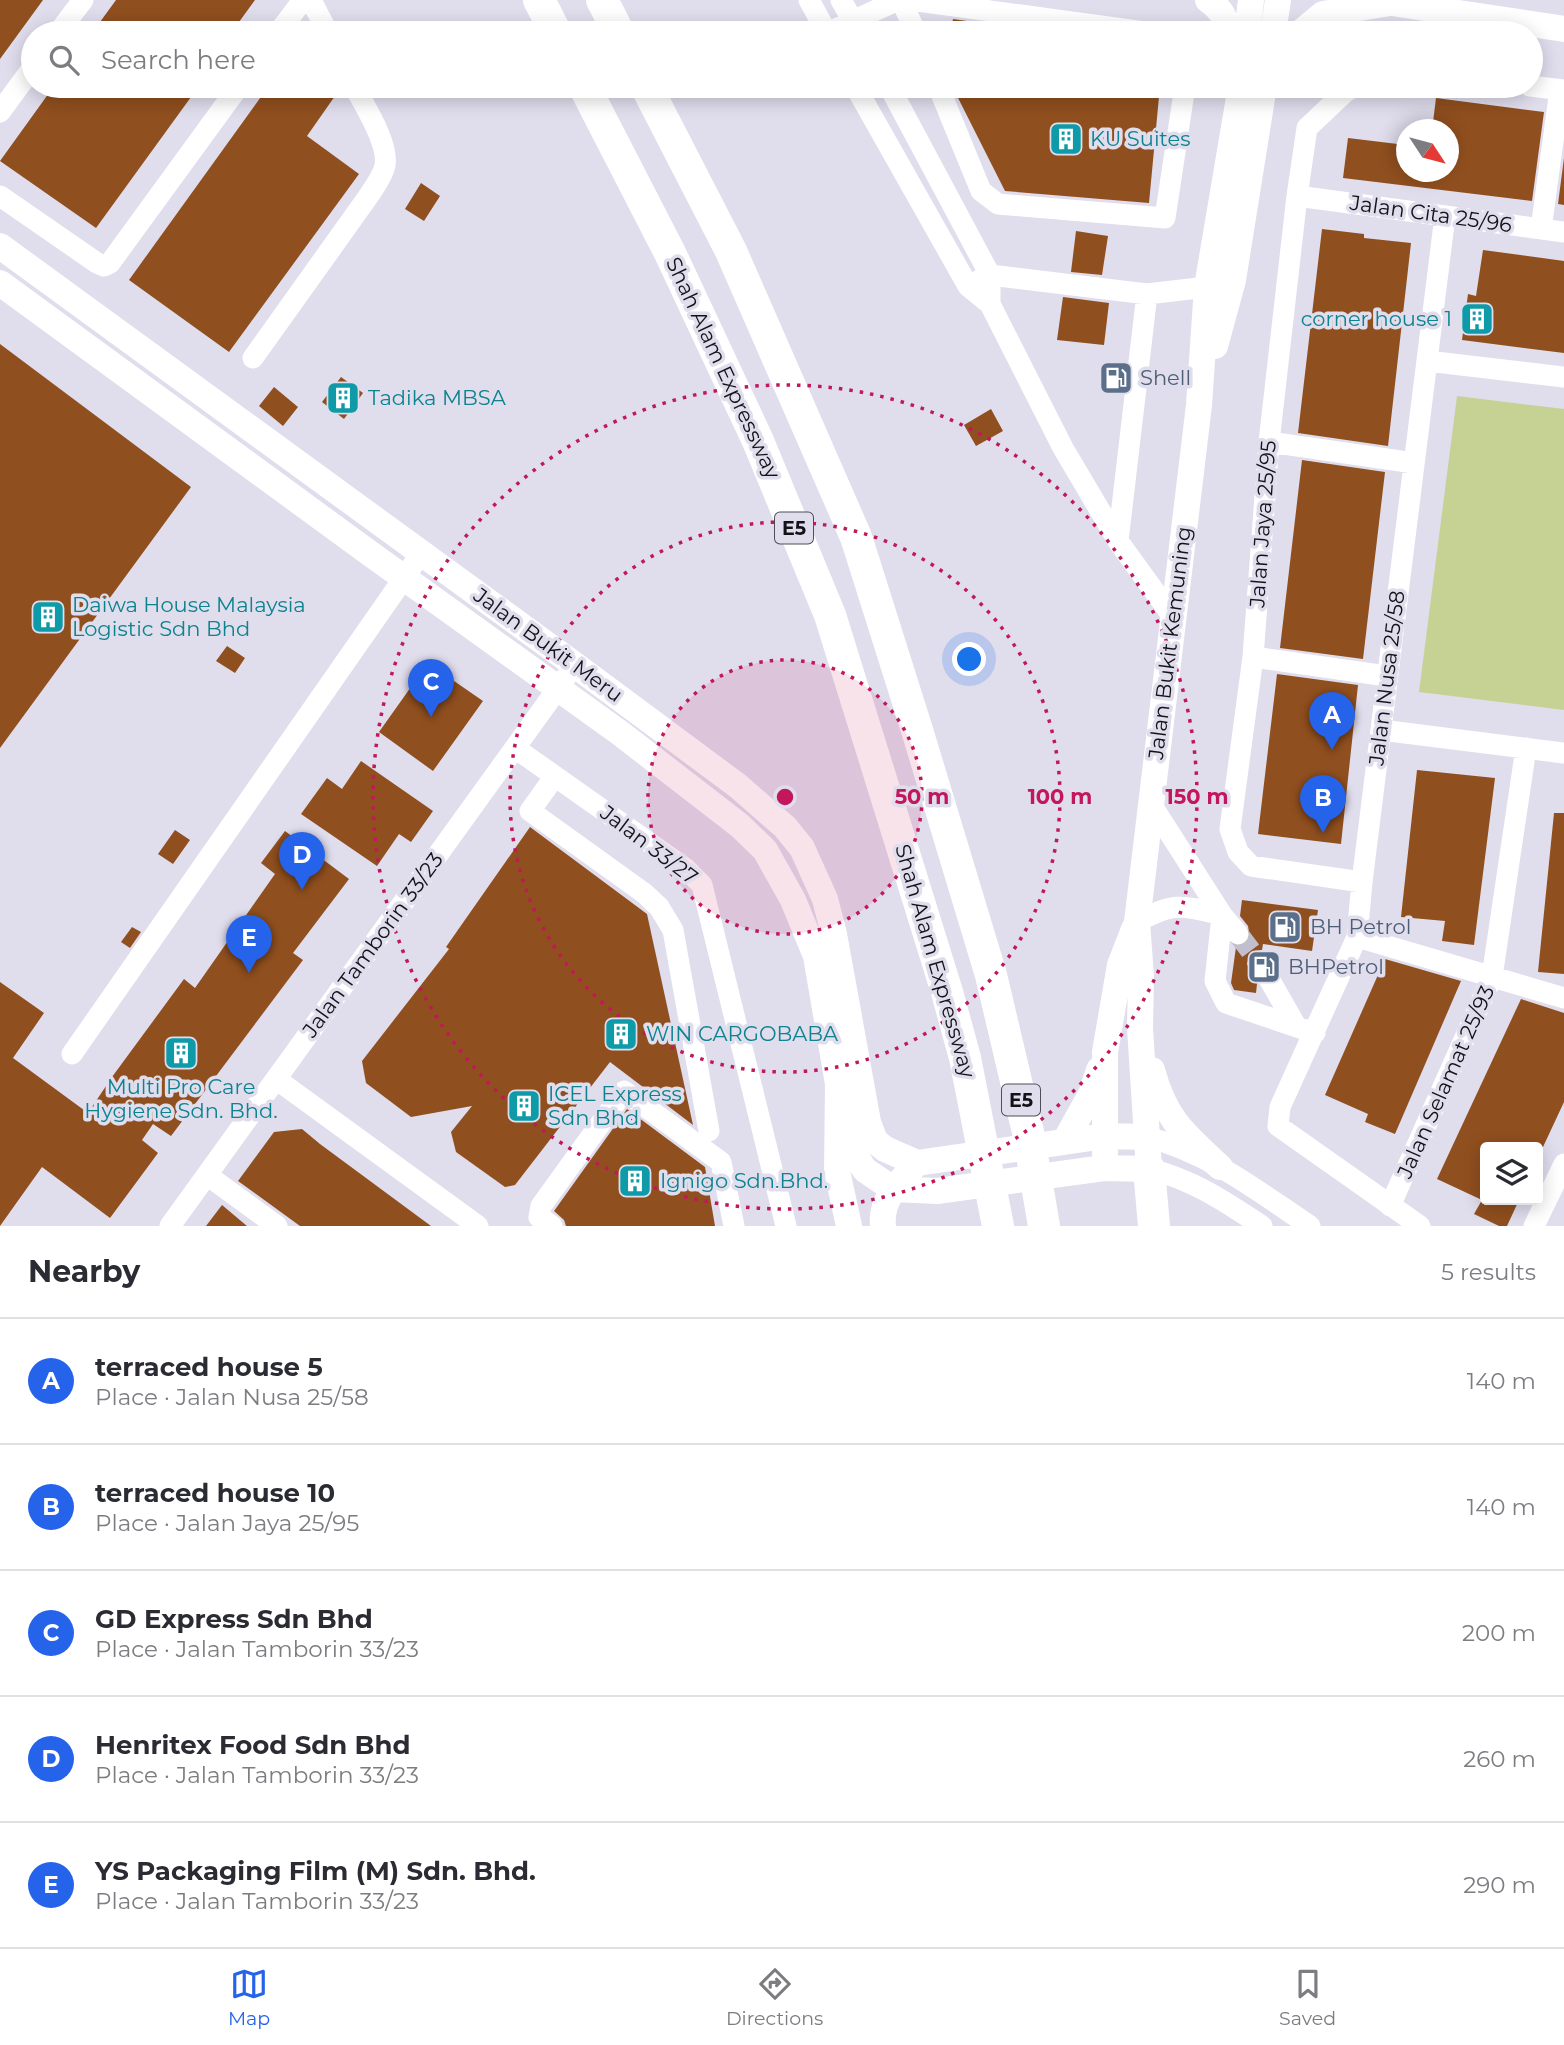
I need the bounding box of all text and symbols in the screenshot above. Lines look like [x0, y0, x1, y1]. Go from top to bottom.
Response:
search box [21, 21, 1543, 98]
icon: search [45, 41, 83, 79]
text: Search here [101, 44, 256, 76]
north arrow [1396, 119, 1459, 182]
building icon: KU Suites [1047, 120, 1085, 158]
place label: KU Suites [1090, 126, 1190, 151]
street label: Jalan Cita 25/96 [1347, 190, 1514, 237]
street label: Shah Alam Expressway [661, 253, 786, 483]
building icon: corner house 1 [1458, 300, 1496, 338]
place label: corner house 1 [1301, 306, 1452, 331]
fuel station icon: Shell [1097, 359, 1135, 397]
place label: Shell [1140, 365, 1191, 390]
building icon: Tadika MBSA [324, 379, 362, 417]
place label: Tadika MBSA [368, 385, 507, 410]
street label: Jalan Jaya 25/95 [1244, 439, 1281, 609]
road number: E5 [775, 512, 813, 544]
street label: Jalan Bukit Kemuning [1143, 525, 1196, 762]
street label: Jalan Bukit Meru [468, 582, 628, 707]
street label: Jalan Nusa 25/58 [1363, 589, 1410, 768]
place label: Daiwa House Malaysia Logistic Sdn Bhd [72, 592, 306, 641]
building icon: Daiwa House Malaysia Logistic Sdn Bhd [29, 598, 67, 636]
your location [952, 642, 986, 676]
pin: C [408, 659, 454, 717]
pin: A [1309, 692, 1355, 750]
pin: B [1300, 775, 1346, 833]
text: 50 m [895, 784, 949, 809]
text: 100 m [1028, 784, 1092, 809]
text: 150 m [1166, 784, 1228, 809]
centre of rings [773, 785, 797, 809]
street label: Jalan 33/27 [595, 799, 703, 889]
pin: D [279, 832, 325, 890]
street label: Shah Alam Expressway [890, 841, 981, 1081]
street label: Jalan Tamborin 33/23 [297, 847, 448, 1043]
fuel station icon: BH Petrol [1266, 908, 1304, 946]
place label: BH Petrol [1310, 914, 1411, 939]
pin: E [226, 915, 272, 973]
fuel station icon: BHPetrol [1245, 948, 1283, 986]
place label: BHPetrol [1288, 954, 1384, 979]
street label: Jalan Selamat 25/93 [1391, 982, 1499, 1183]
building icon: WIN CARGOBABA [602, 1015, 640, 1053]
place label: WIN CARGOBABA [646, 1021, 839, 1046]
building icon: Multi Pro Care Hygiene Sdn. Bhd. [162, 1034, 200, 1072]
place label: Multi Pro Care Hygiene Sdn. Bhd. [84, 1074, 278, 1123]
place label: ICEL Express Sdn Bhd [548, 1081, 682, 1130]
road number: E5 [1002, 1084, 1040, 1116]
building icon: ICEL Express Sdn Bhd [505, 1087, 543, 1125]
map controls [1480, 1142, 1543, 1205]
button: layers [1480, 1142, 1543, 1205]
building icon: Ignigo Sdn.Bhd. [616, 1162, 654, 1200]
place label: Ignigo Sdn.Bhd. [660, 1168, 828, 1193]
text: Nearby [28, 1253, 140, 1290]
text: 5 results [1441, 1258, 1536, 1286]
text: terraced house 5 [95, 1351, 323, 1383]
text: A [42, 1367, 60, 1395]
text: 140 m [1467, 1367, 1536, 1395]
text: Place · Jalan Nusa 25/58 [95, 1383, 369, 1411]
text: terraced house 10 [95, 1477, 335, 1509]
text: B [42, 1493, 60, 1521]
text: 140 m [1467, 1493, 1536, 1521]
text: Place · Jalan Jaya 25/95 [95, 1509, 359, 1537]
text: GD Express Sdn Bhd [95, 1603, 373, 1635]
text: C [43, 1619, 59, 1647]
text: 200 m [1462, 1619, 1536, 1647]
text: Place · Jalan Tamborin 33/23 [95, 1635, 419, 1663]
text: Henritex Food Sdn Bhd [95, 1729, 411, 1761]
text: D [42, 1745, 61, 1773]
text: 260 m [1463, 1745, 1536, 1773]
text: Place · Jalan Tamborin 33/23 [95, 1761, 419, 1789]
text: YS Packaging Film (M) Sdn. Bhd. [95, 1855, 536, 1887]
text: E [43, 1871, 59, 1899]
text: 290 m [1463, 1871, 1536, 1899]
text: Place · Jalan Tamborin 33/23 [95, 1887, 419, 1915]
tab: Map [228, 1965, 270, 2030]
tab: Directions [726, 1965, 823, 2030]
tab: Saved [1279, 1965, 1336, 2030]

